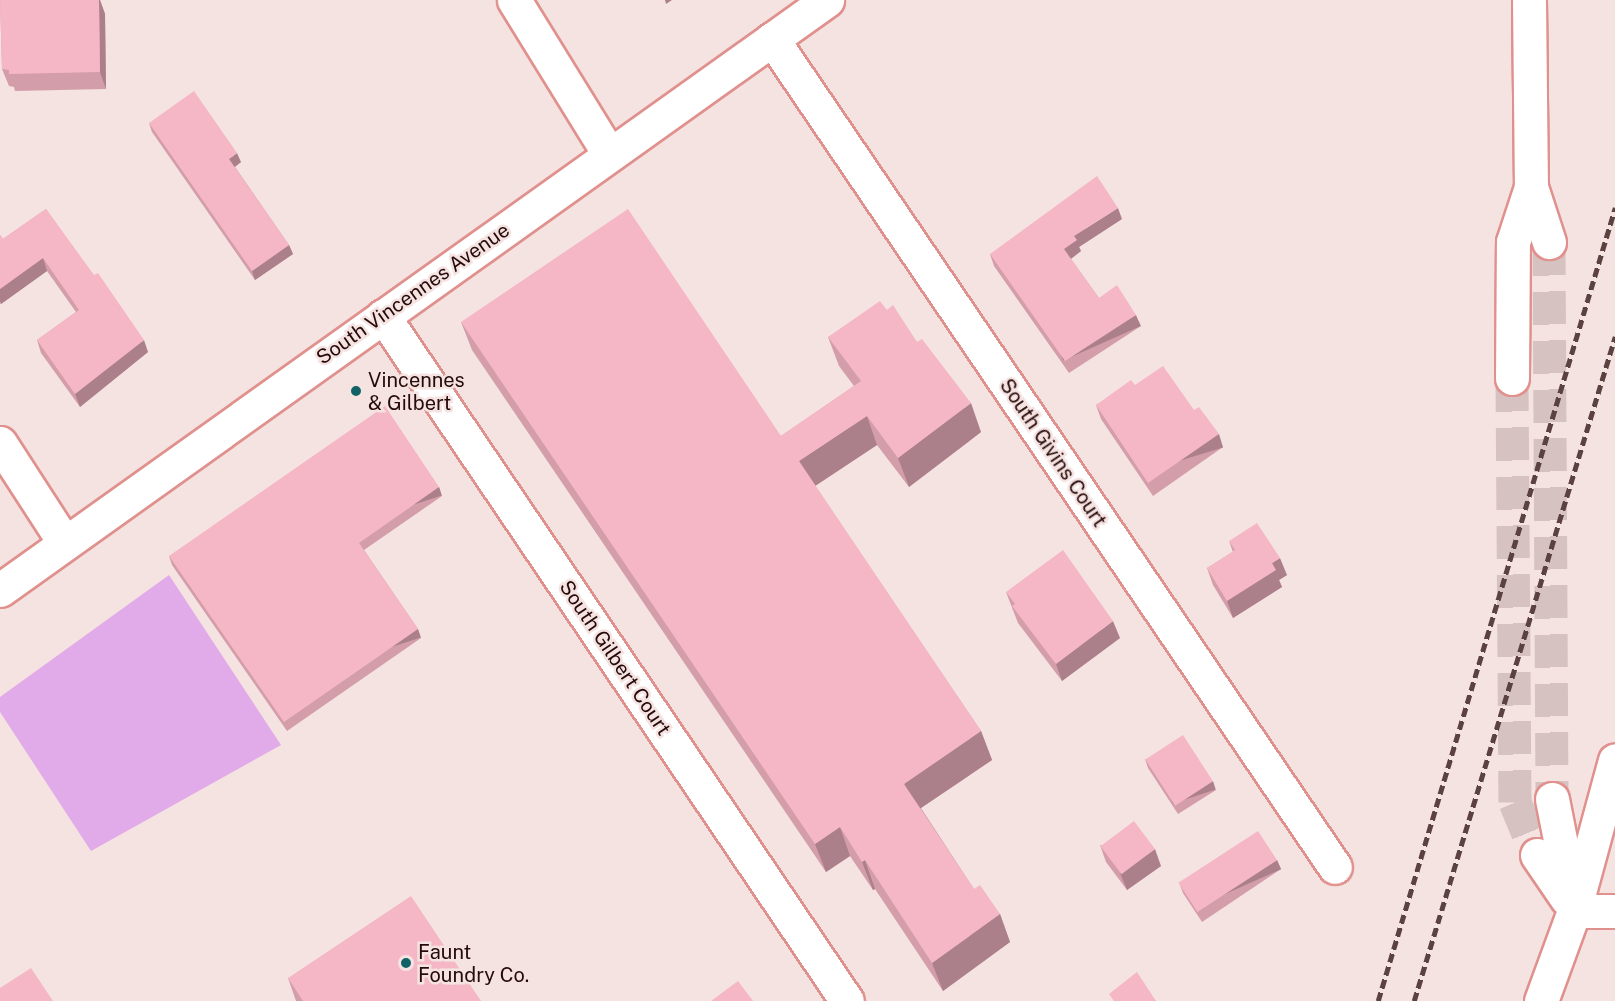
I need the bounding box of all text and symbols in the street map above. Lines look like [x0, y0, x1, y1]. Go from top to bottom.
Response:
street label: South Vincennes Avenue [312, 218, 514, 370]
place label: Vincennes & Gilbert [368, 368, 465, 415]
street label: South Givins Court [994, 374, 1112, 532]
marker: Vincennes & Gilbert [349, 384, 363, 398]
street label: South Gilbert Court [554, 576, 676, 740]
place label: Faunt Foundry Co. [418, 940, 529, 987]
marker: Faunt Foundry Co. [399, 956, 413, 970]

